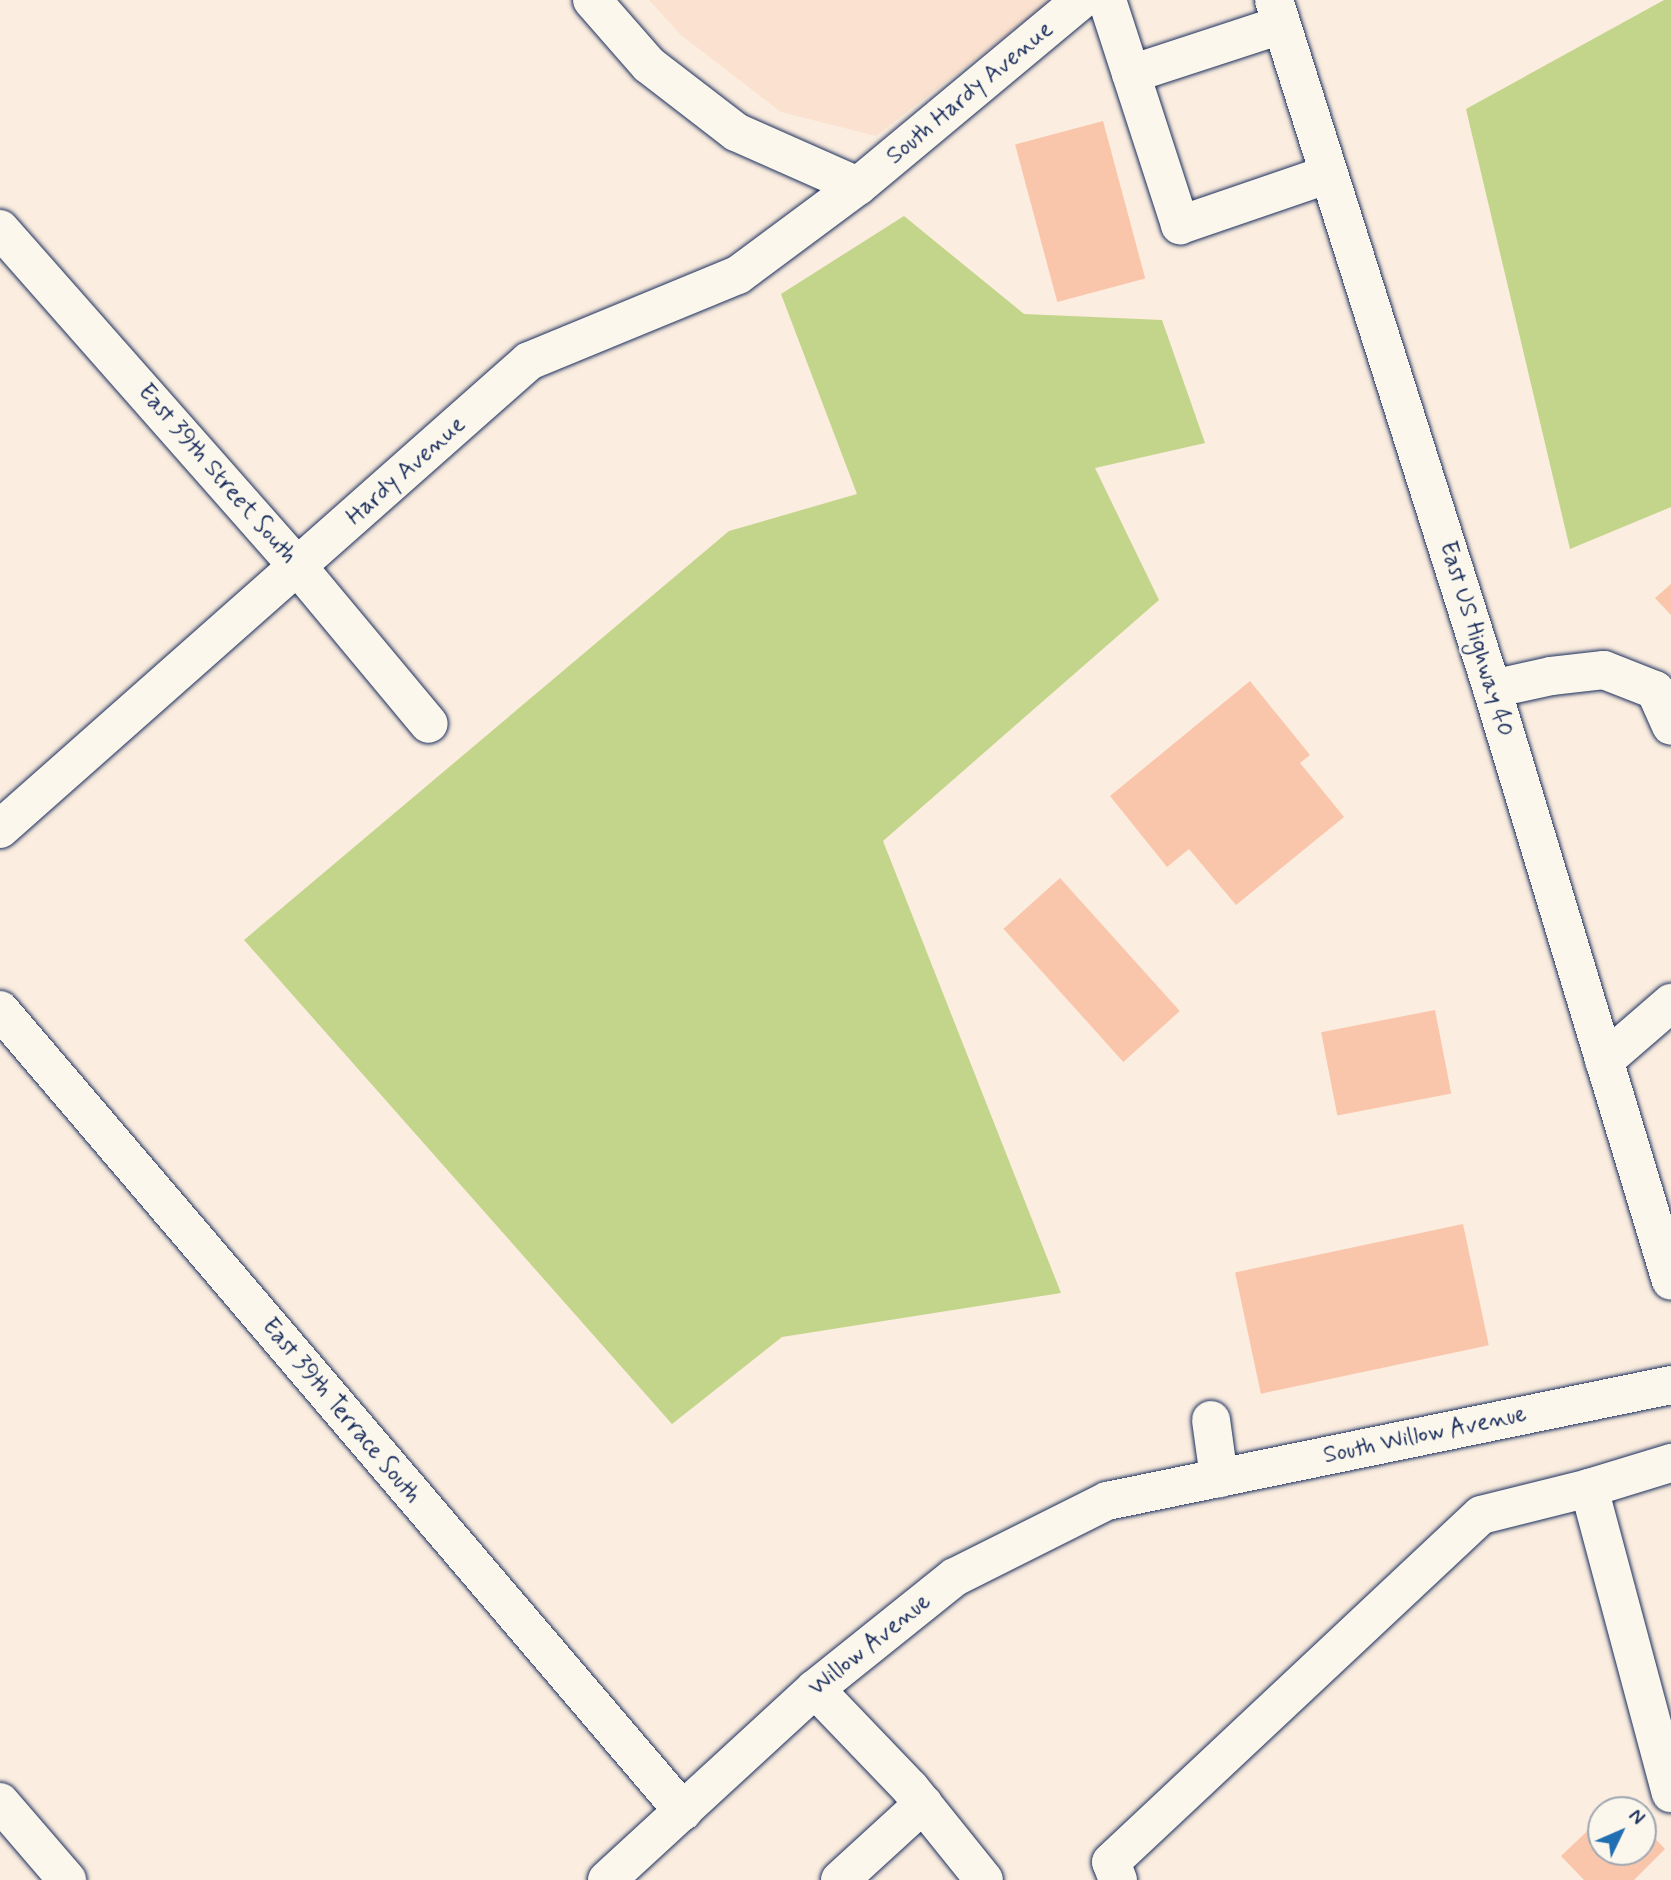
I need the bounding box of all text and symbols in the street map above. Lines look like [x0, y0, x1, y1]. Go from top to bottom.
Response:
street label: South Hardy Avenue [884, 17, 1056, 169]
street label: East 39th Street South [131, 379, 303, 569]
street label: Hardy Avenue [343, 412, 469, 530]
street label: East US Highway 40 [1433, 538, 1519, 740]
street label: East 39th Terrace South [255, 1312, 427, 1510]
street label: South Willow Avenue [1322, 1400, 1528, 1470]
street label: Willow Avenue [804, 1588, 936, 1702]
north arrow [1587, 1796, 1657, 1866]
text: N [1623, 1804, 1649, 1831]

